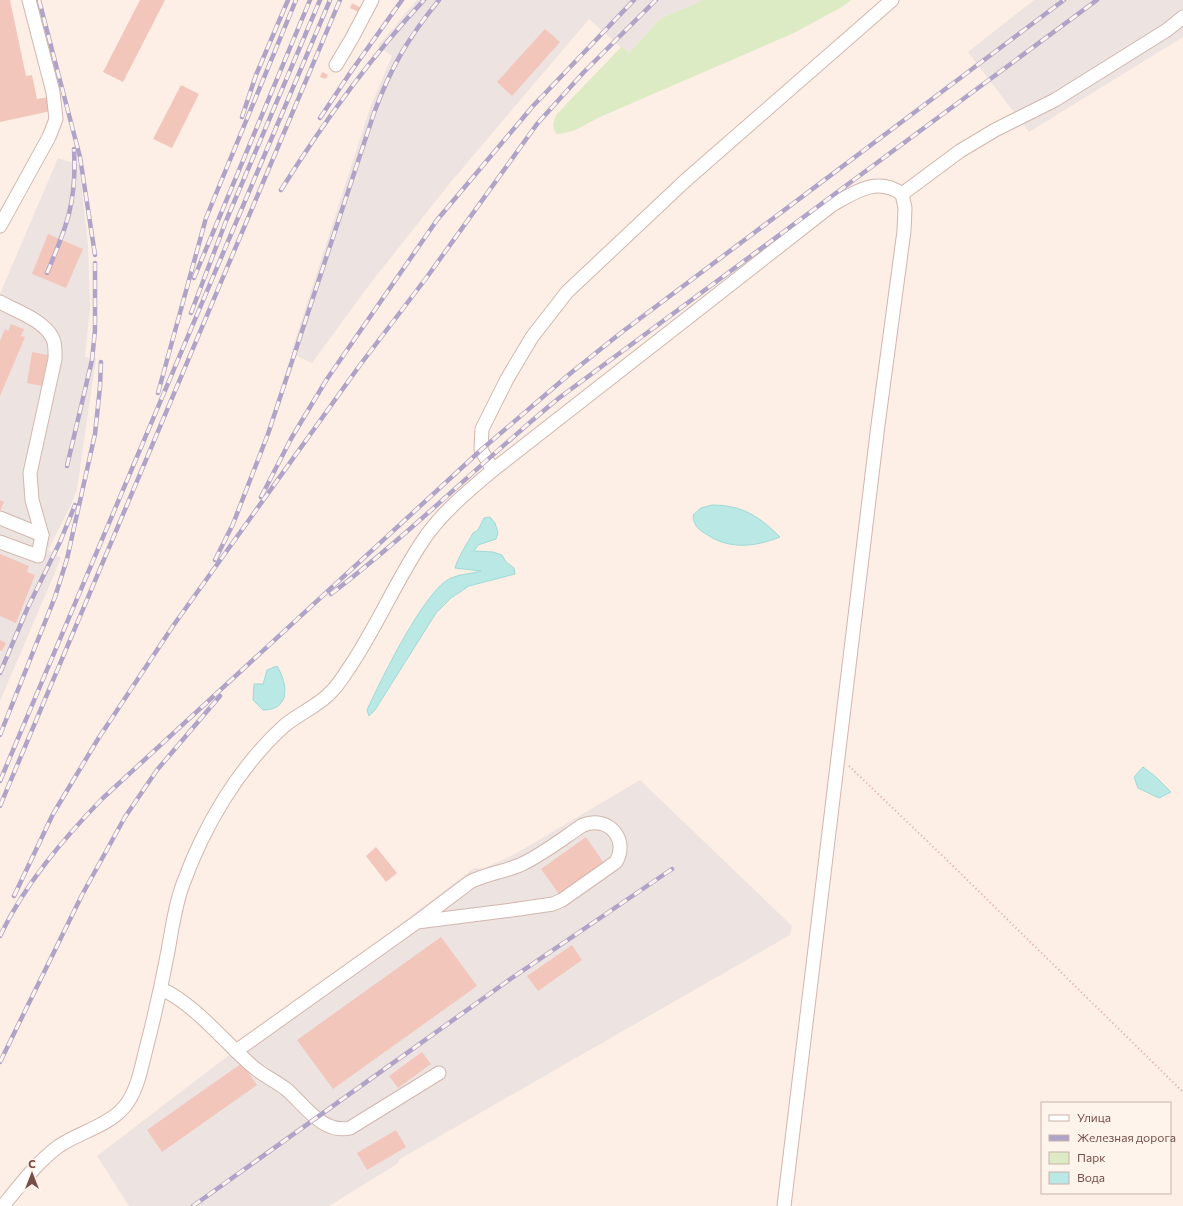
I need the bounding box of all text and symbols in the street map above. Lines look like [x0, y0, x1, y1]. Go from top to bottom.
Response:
legend [1041, 1102, 1171, 1194]
text: Улица [1077, 1110, 1111, 1124]
text: Железная дорога [1077, 1130, 1176, 1144]
text: Парк [1077, 1150, 1106, 1164]
north arrow [12, 1154, 52, 1194]
text: С [28, 1157, 36, 1170]
text: Вода [1077, 1170, 1105, 1184]

